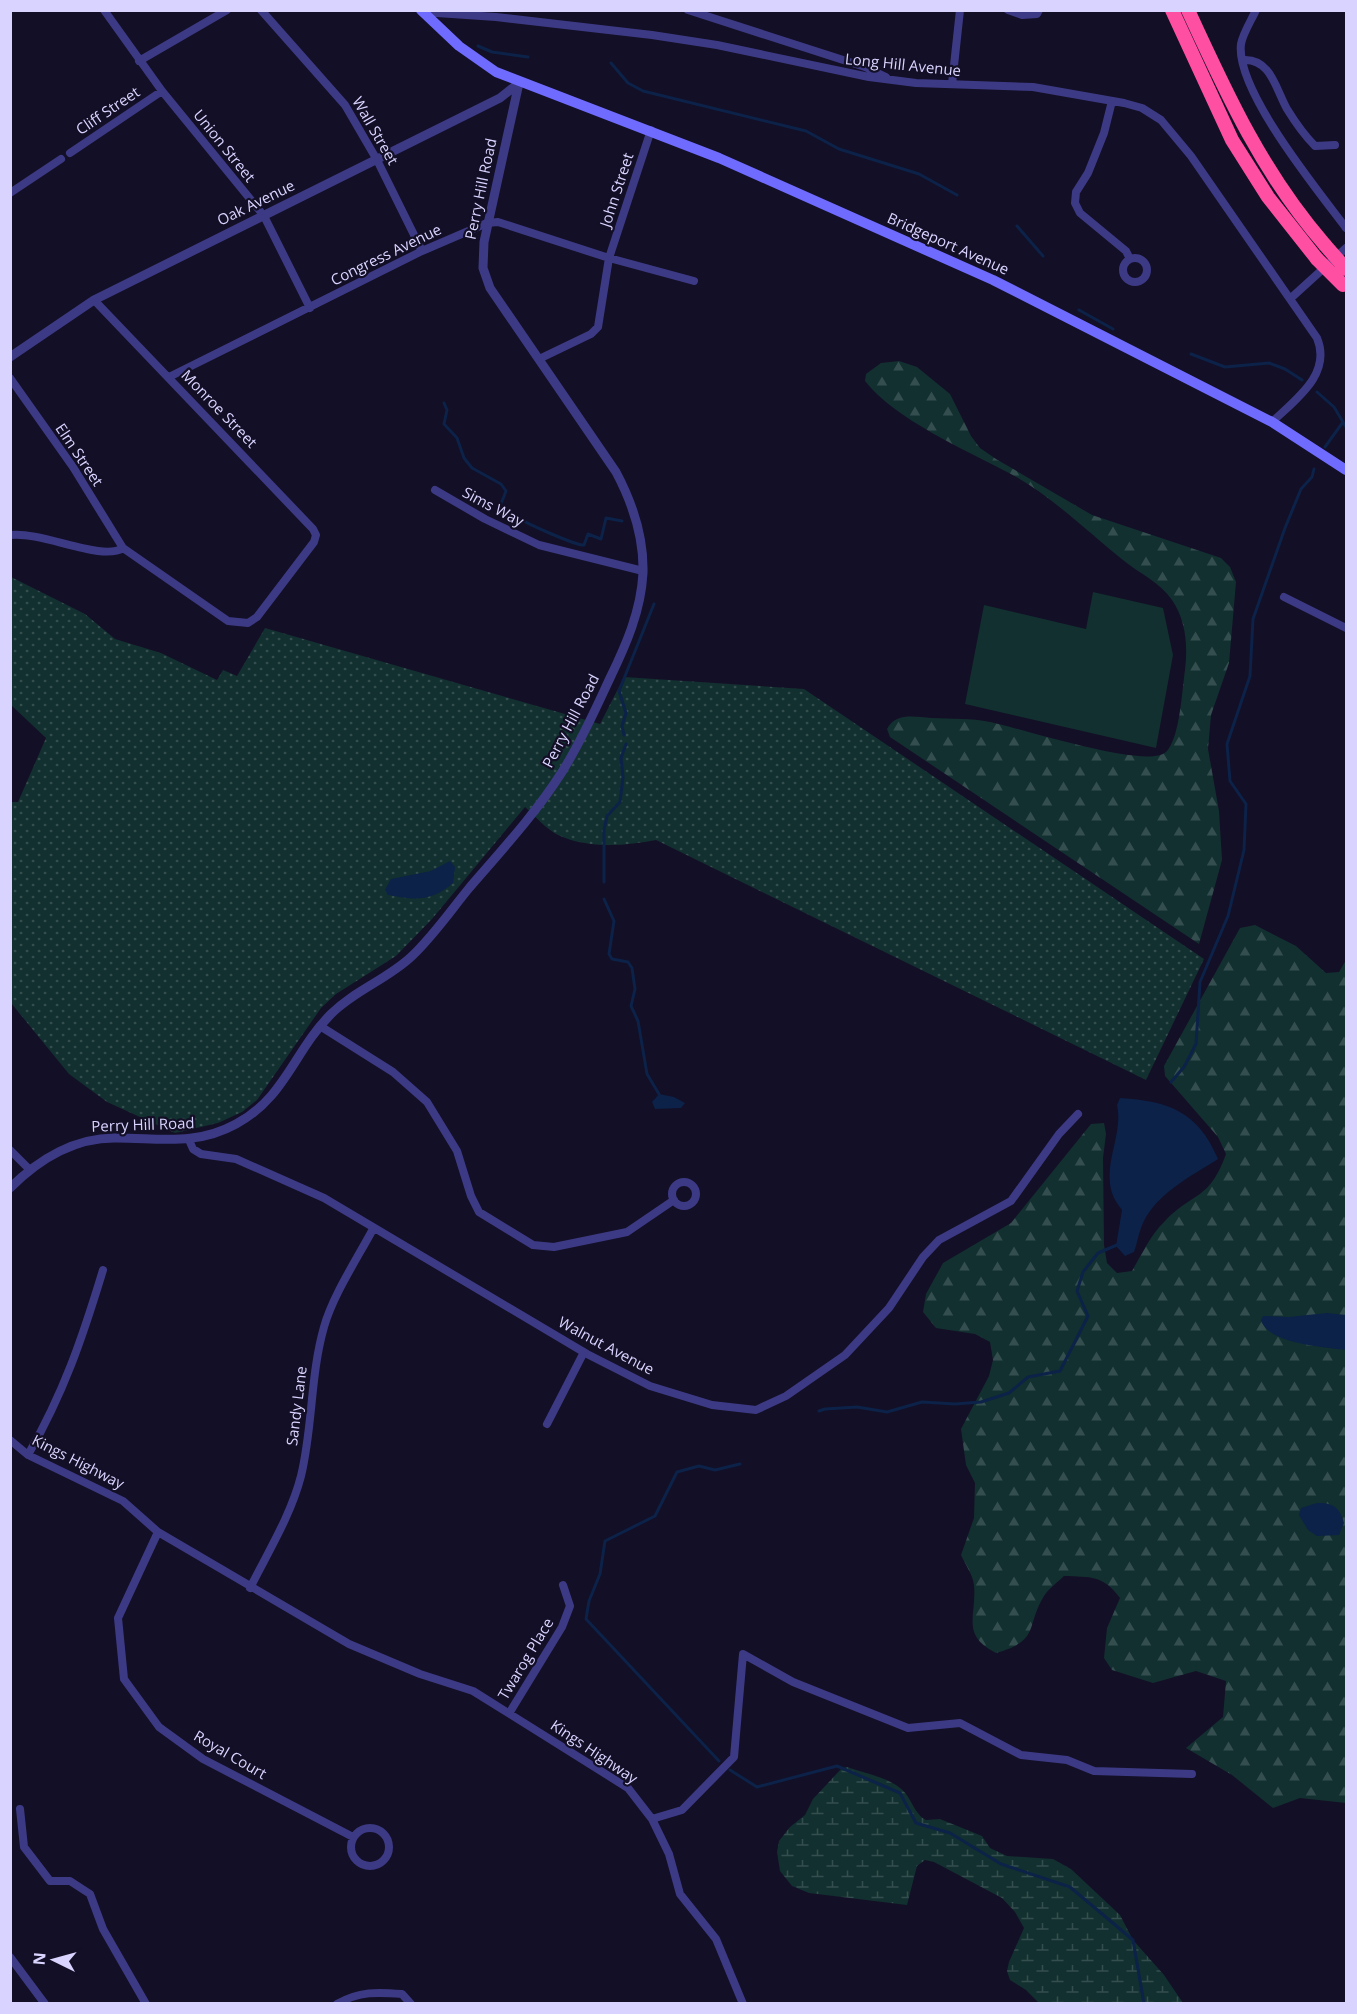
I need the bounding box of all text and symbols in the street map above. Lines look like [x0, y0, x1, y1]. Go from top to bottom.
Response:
street label: Long Hill Avenue [844, 48, 962, 80]
street label: Cliff Street [72, 81, 143, 139]
street label: Wall Street [348, 93, 403, 168]
street label: Union Street [189, 105, 260, 186]
street label: Perry Hill Road [460, 136, 501, 241]
street label: John Street [594, 150, 637, 231]
street label: Oak Avenue [213, 175, 298, 230]
street label: Bridgeport Avenue [884, 207, 1012, 279]
street label: Congress Avenue [327, 219, 444, 290]
street label: Monroe Street [177, 365, 262, 452]
street label: Elm Street [51, 419, 108, 490]
street label: Sims Way [459, 482, 528, 531]
street label: Perry Hill Road [537, 670, 603, 771]
street label: Perry Hill Road [91, 1112, 195, 1136]
street label: Walnut Avenue [555, 1311, 658, 1379]
street label: Sandy Lane [281, 1365, 311, 1447]
street label: Kings Highway [29, 1429, 128, 1493]
street label: Twarog Place [493, 1614, 557, 1703]
street label: Kings Highway [547, 1715, 642, 1788]
street label: Royal Court [190, 1725, 271, 1783]
north arrow [24, 1930, 84, 1990]
text: N [28, 1951, 51, 1966]

